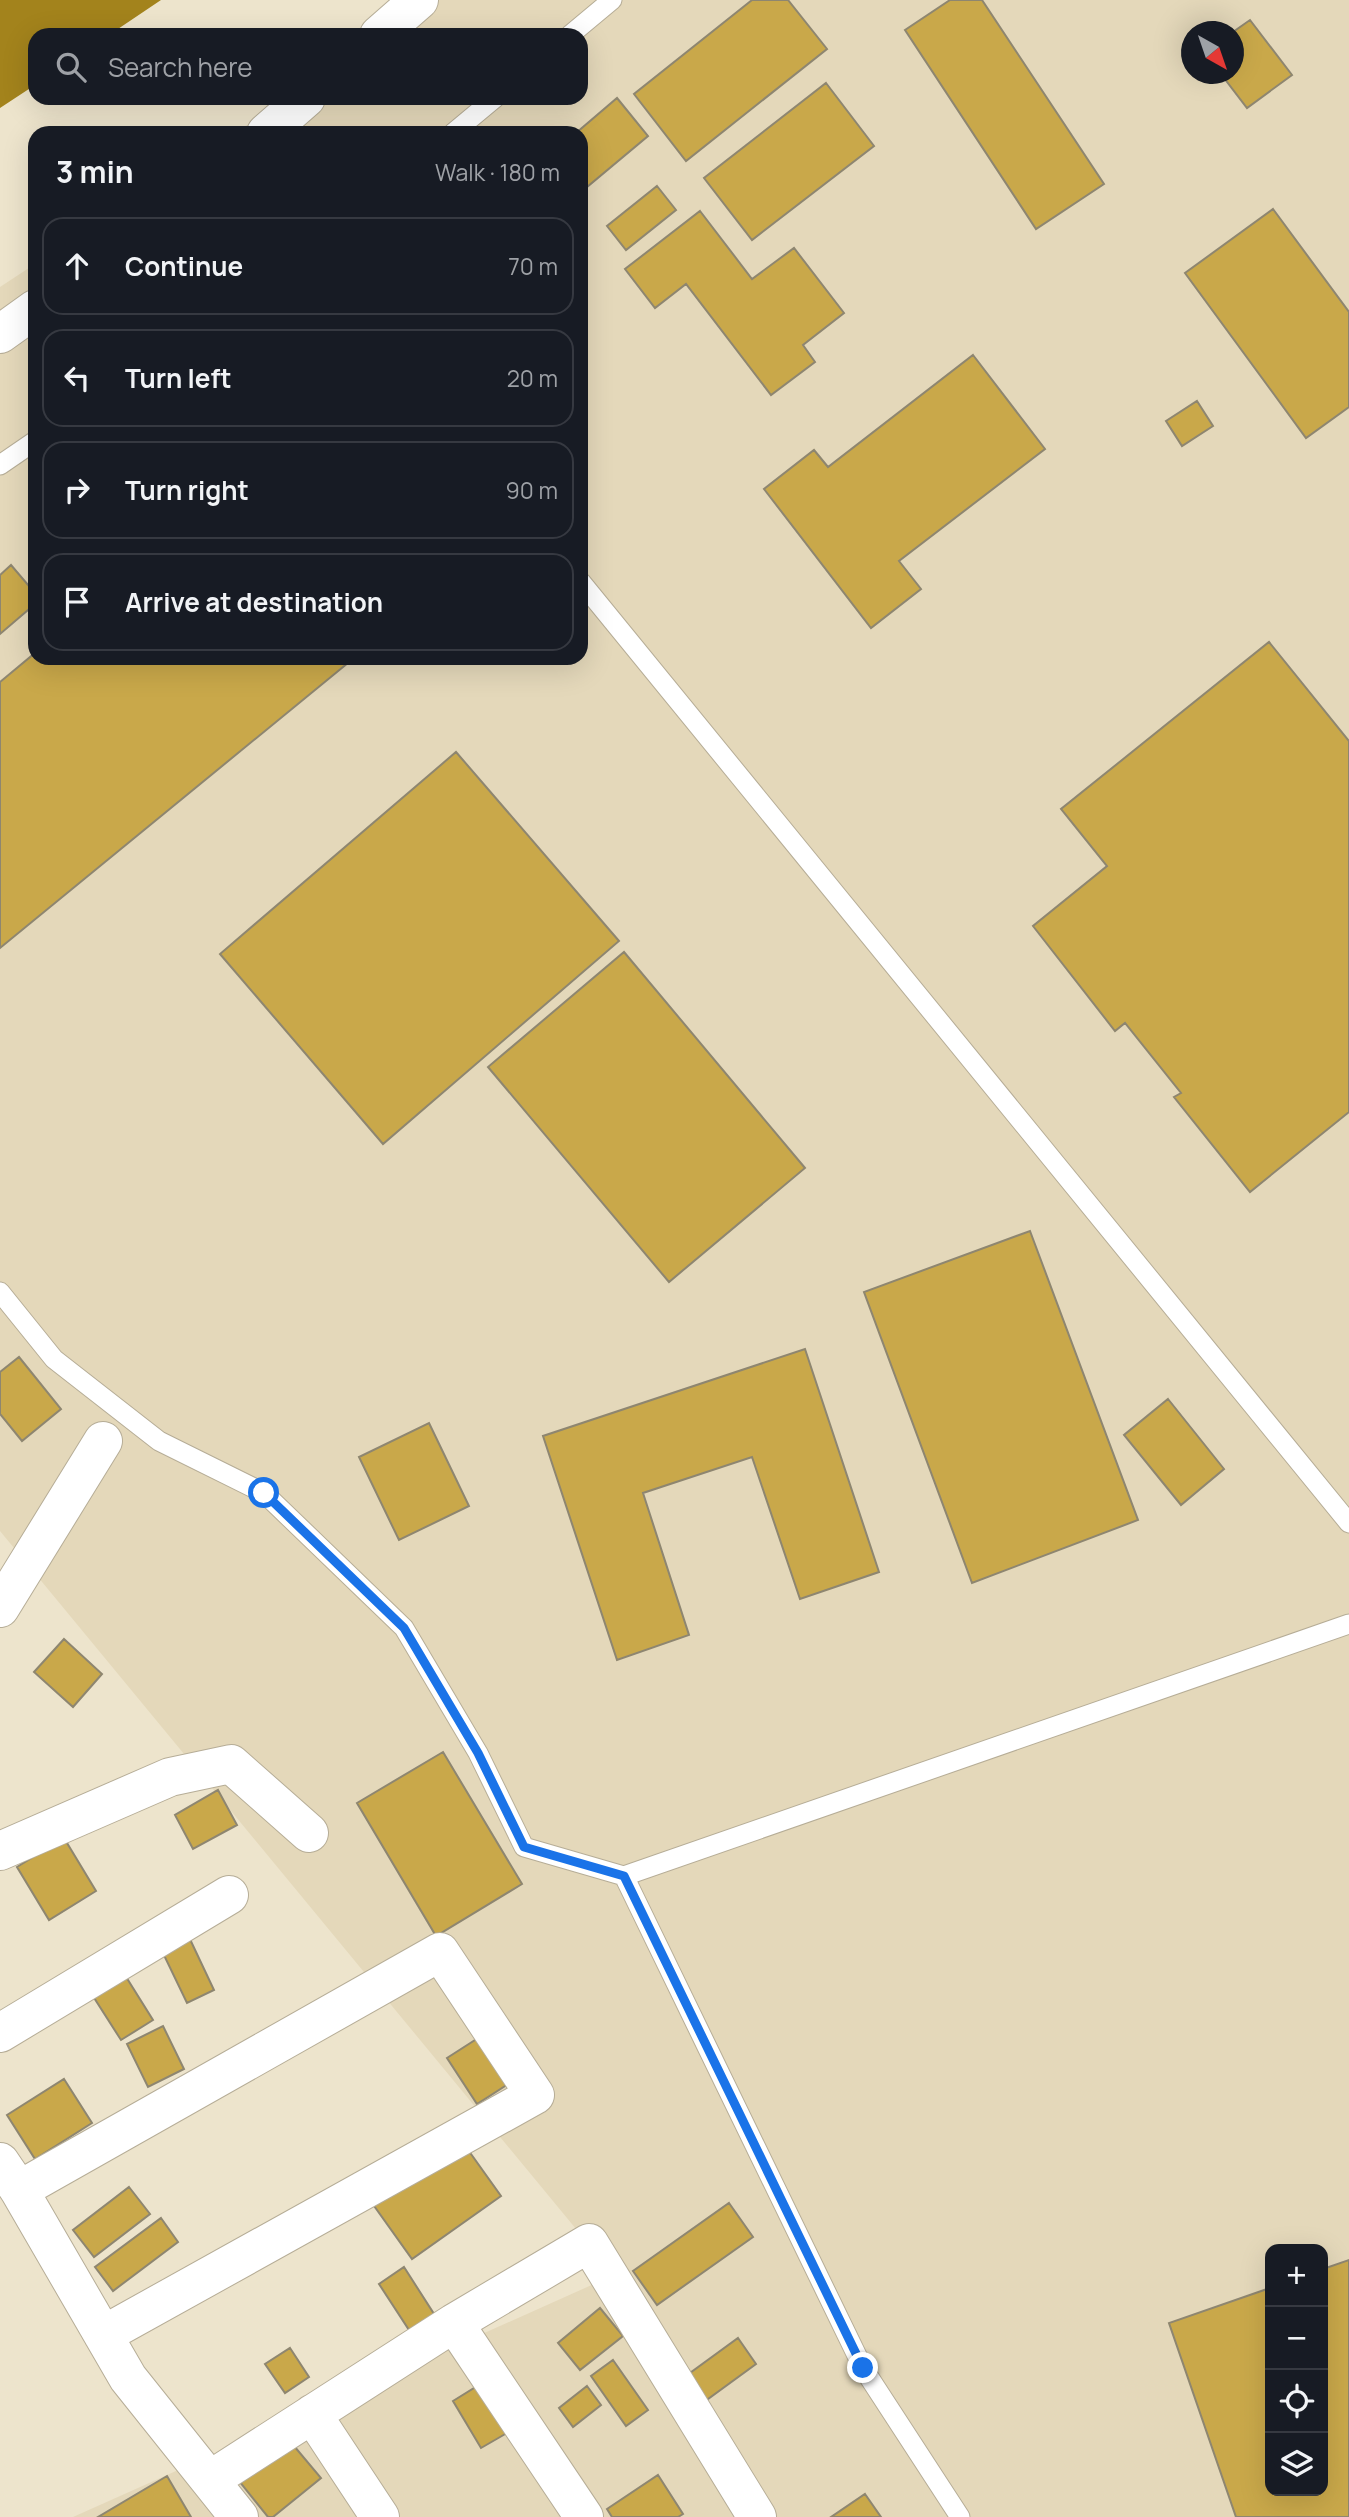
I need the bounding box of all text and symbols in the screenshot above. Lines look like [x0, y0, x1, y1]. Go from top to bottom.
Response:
north arrow [1181, 21, 1244, 84]
search box [28, 28, 588, 105]
icon: search [52, 48, 90, 86]
text: Search here [108, 49, 253, 85]
text: 3 min [56, 151, 134, 192]
text: Walk · 180 m [435, 156, 560, 188]
icon: ahead [58, 247, 96, 285]
text: Continue [125, 248, 243, 284]
text: 70 m [508, 250, 558, 282]
icon: left [58, 359, 96, 397]
text: Turn left [125, 360, 232, 396]
text: 20 m [507, 362, 558, 394]
icon: right [58, 471, 96, 509]
text: Turn right [125, 472, 249, 508]
text: 90 m [506, 474, 558, 506]
icon: arrive [58, 583, 96, 621]
text: Arrive at destination [125, 584, 383, 620]
route start [248, 1477, 279, 1508]
map controls [1265, 2244, 1328, 2496]
button: + [1265, 2244, 1328, 2307]
button: − [1265, 2307, 1328, 2370]
route end [847, 2352, 878, 2383]
button: locate [1265, 2370, 1328, 2433]
button: layers [1265, 2433, 1328, 2496]

